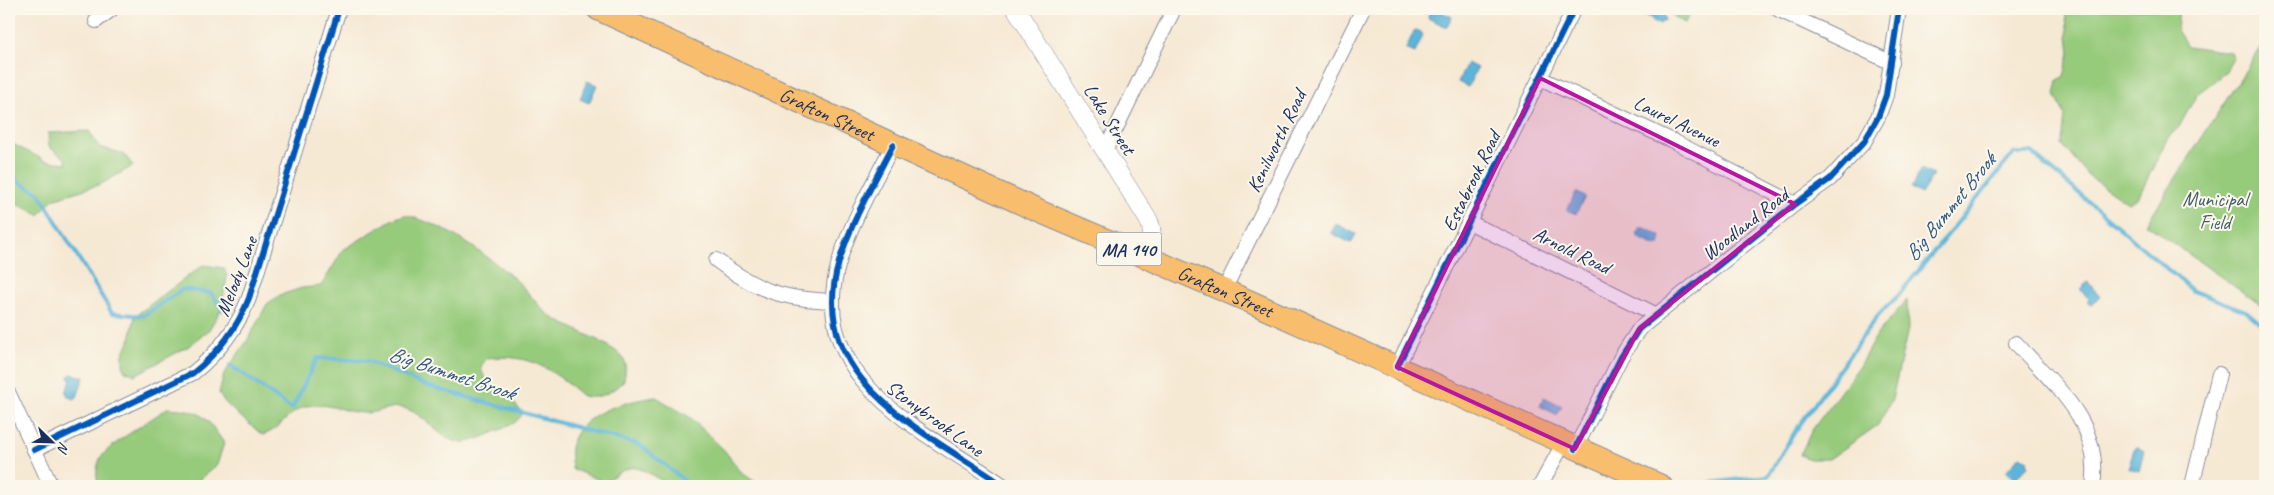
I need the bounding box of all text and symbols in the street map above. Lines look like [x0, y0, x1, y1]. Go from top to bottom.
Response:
street label: Lake Street [1078, 79, 1142, 161]
street label: Grafton Street [776, 82, 880, 148]
street label: Kenilworth Road [1241, 83, 1313, 196]
street label: Laurel Avenue [1630, 90, 1725, 154]
street label: Estabrook Road [1436, 124, 1508, 235]
water label: Big Bummet Brook [1899, 145, 2004, 266]
street label: Woodland Road [1697, 181, 1796, 266]
park label: Municipal Field [2183, 187, 2251, 235]
street label: Arnold Road [1529, 221, 1617, 281]
street label: Melody Lane [210, 231, 264, 320]
road number: MA 140 [1096, 232, 1162, 266]
street label: Grafton Street [1174, 260, 1279, 324]
water label: Big Bummet Brook [386, 340, 522, 407]
street label: Stonybrook Lane [881, 375, 990, 463]
north arrow [28, 418, 78, 468]
text: N [53, 440, 73, 456]

